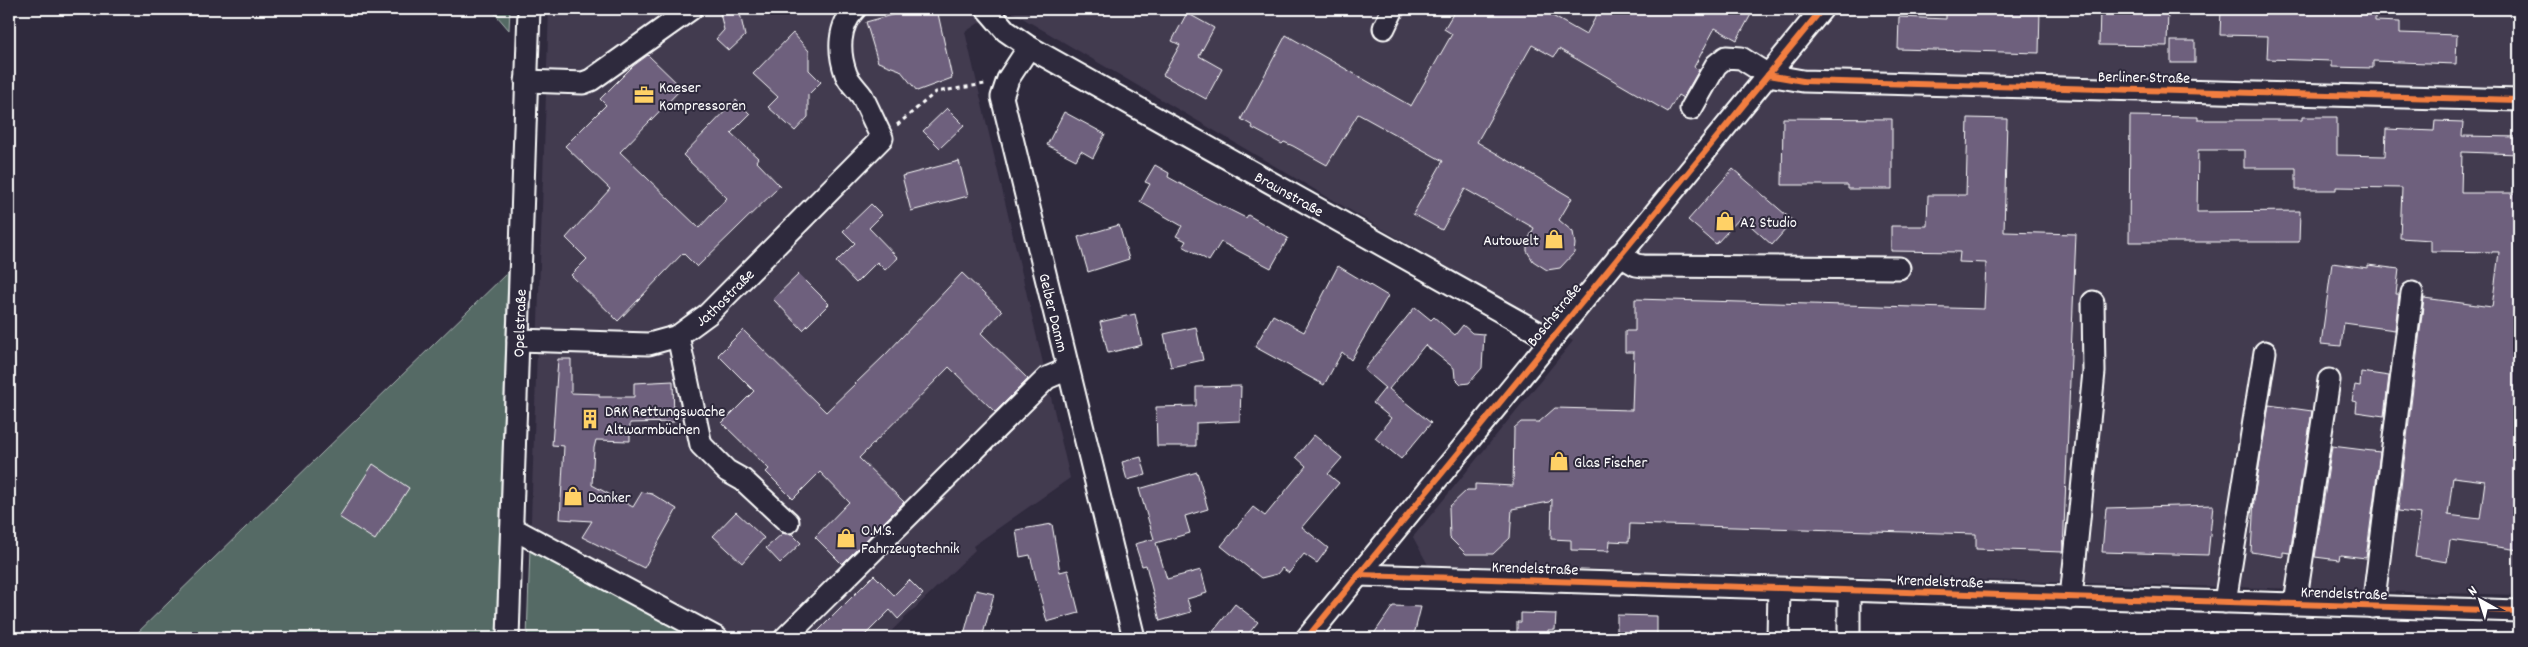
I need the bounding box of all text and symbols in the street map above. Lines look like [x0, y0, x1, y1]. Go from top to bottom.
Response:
street label: Berliner Straße [2098, 66, 2190, 91]
place label: Kaeser Kompressoren [659, 77, 746, 118]
office icon: Kaeser Kompressoren [633, 84, 655, 106]
street label: Braunstraße [1250, 167, 1327, 224]
shop icon: A2 Studio [1714, 210, 1736, 232]
place label: A2 Studio [1740, 212, 1797, 235]
shop icon: Autowelt [1543, 228, 1565, 250]
place label: Autowelt [1483, 230, 1539, 253]
street label: Jathostraße [692, 264, 761, 333]
street label: Gelber Damm [1031, 271, 1073, 355]
street label: Boschstraße [1522, 279, 1588, 352]
street label: Opelstraße [508, 289, 534, 358]
place label: DRK Rettungswache Altwarmbüchen [605, 401, 725, 442]
building icon: DRK Rettungswache Altwarmbüchen [579, 408, 601, 430]
shop icon: Glas Fischer [1548, 450, 1570, 472]
place label: Glas Fischer [1574, 452, 1647, 475]
shop icon: Danker [562, 485, 584, 507]
place label: Danker [588, 487, 631, 510]
place label: O.M.S. Fahrzeugtechnik [861, 520, 960, 561]
shop icon: O.M.S. Fahrzeugtechnik [835, 527, 857, 549]
street label: Krendelstraße [1491, 556, 1579, 583]
street label: Krendelstraße [1896, 569, 1984, 596]
north arrow [2456, 574, 2506, 624]
street label: Krendelstraße [2300, 581, 2388, 608]
text: N [2464, 581, 2482, 601]

